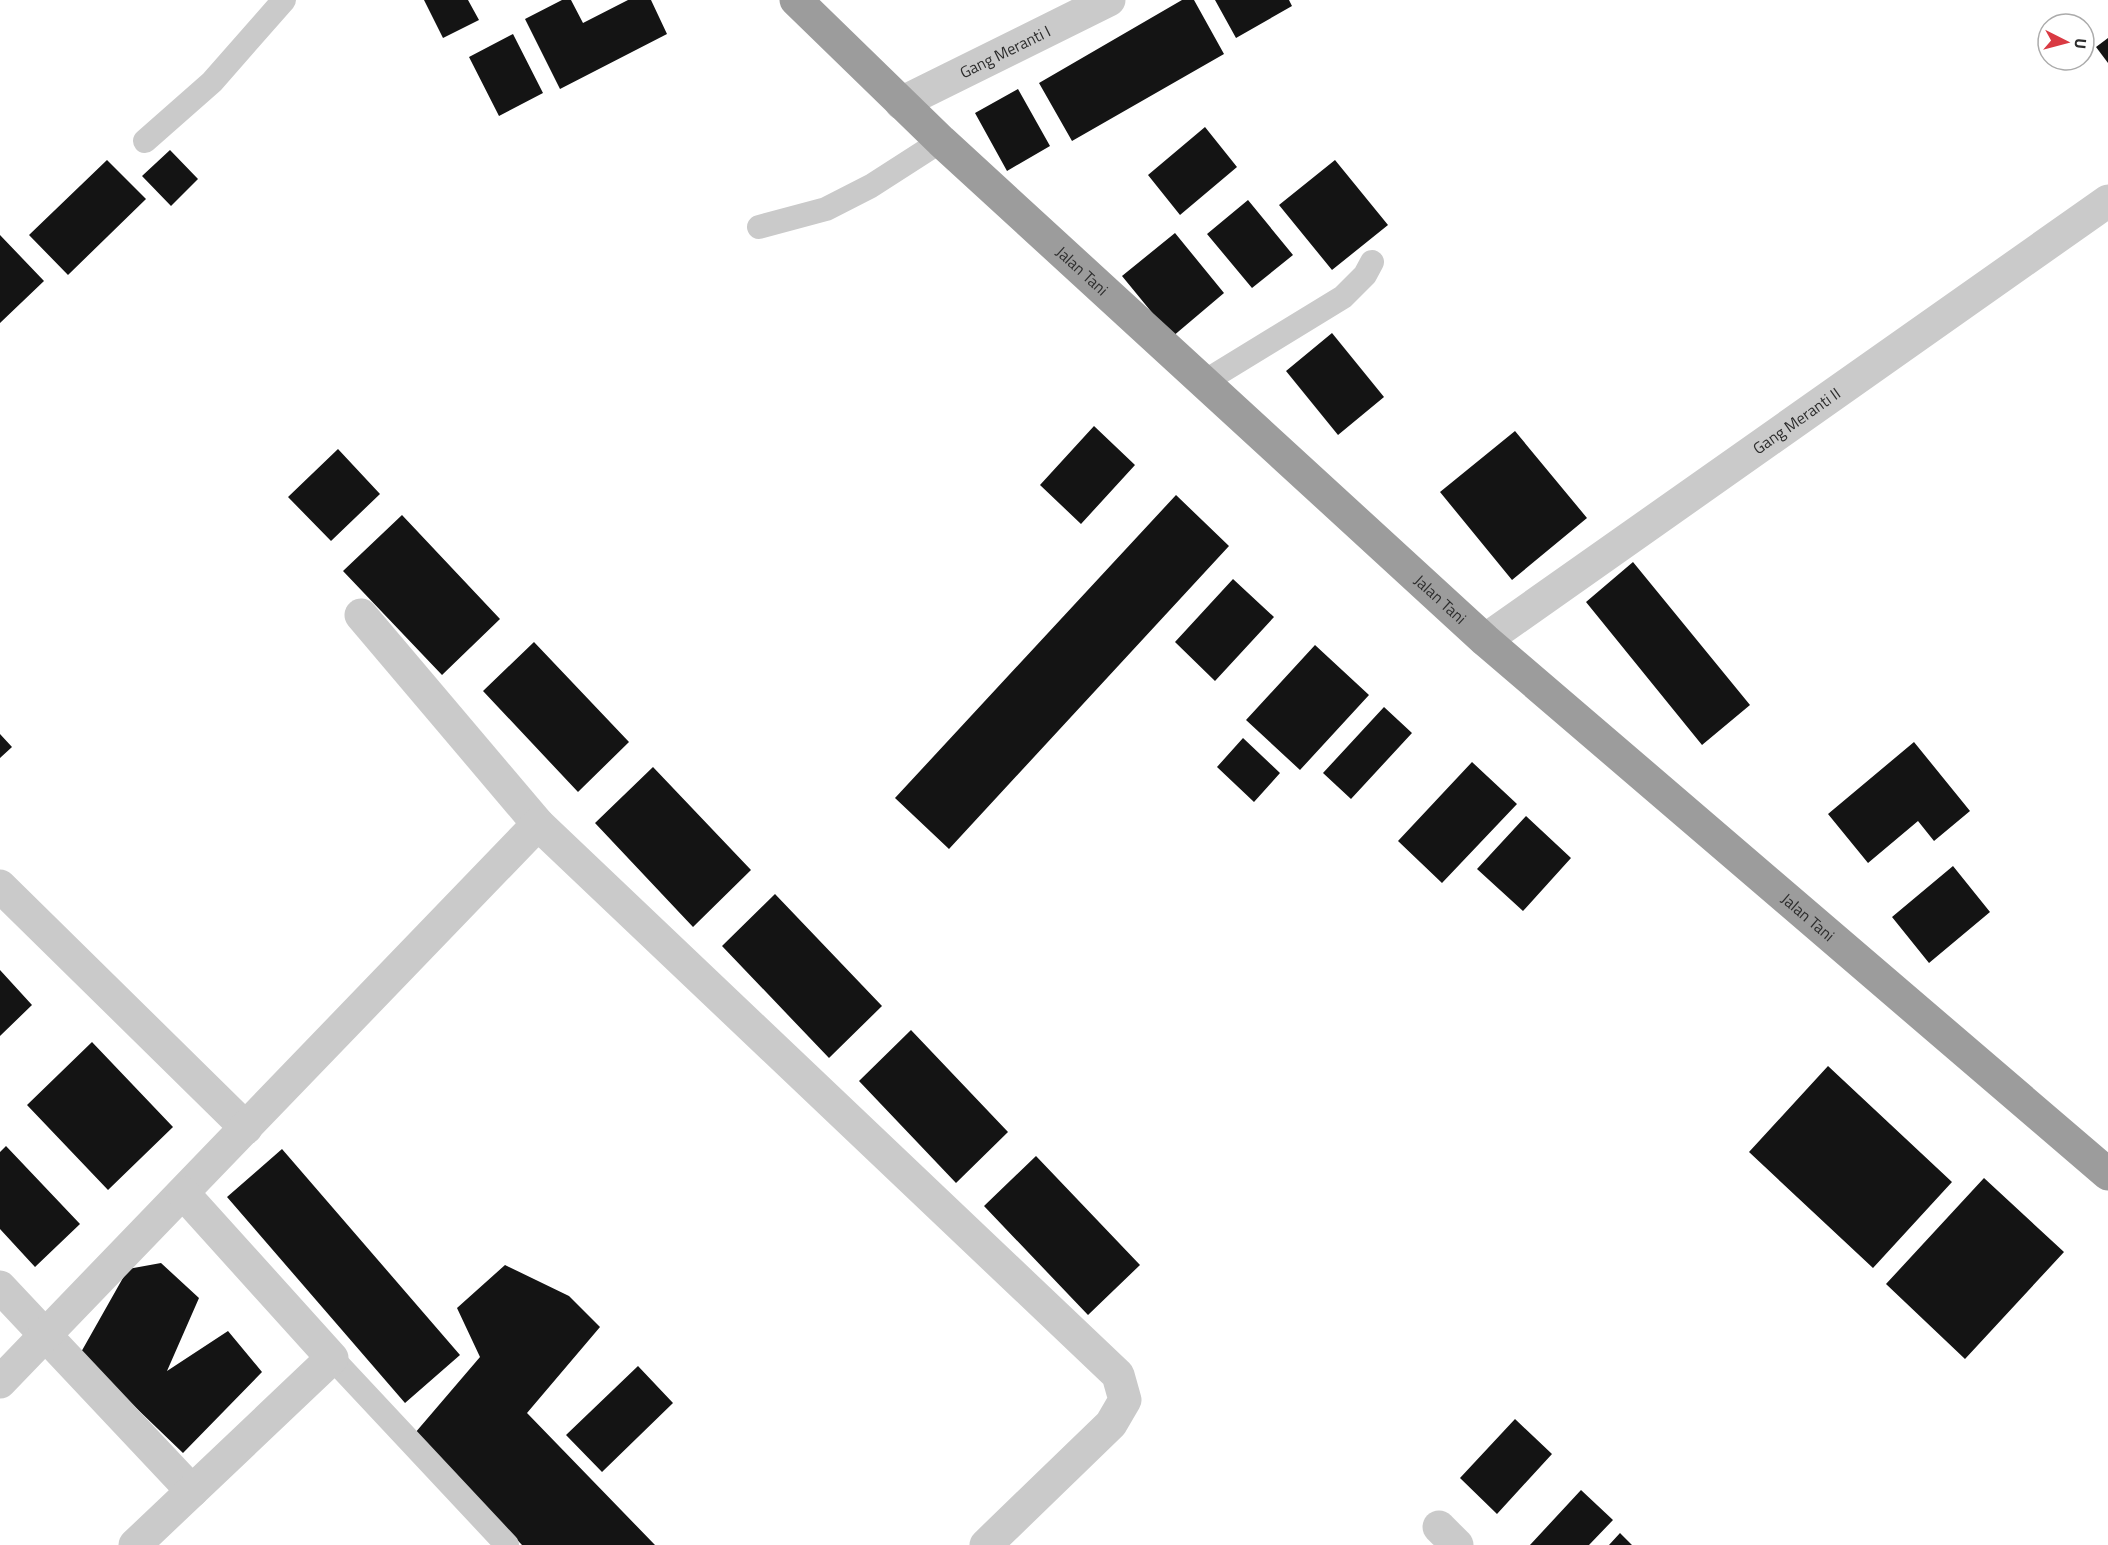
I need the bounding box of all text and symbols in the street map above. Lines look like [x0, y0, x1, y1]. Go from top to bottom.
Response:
north arrow [2036, 12, 2096, 72]
street label: Gang Meranti I [956, 19, 1054, 84]
text: U [2068, 37, 2093, 50]
street label: Jalan Tani [1051, 240, 1114, 301]
street label: Gang Meranti II [1748, 381, 1845, 460]
street label: Jalan Tani [1409, 569, 1472, 629]
street label: Jalan Tani [1776, 887, 1840, 947]

